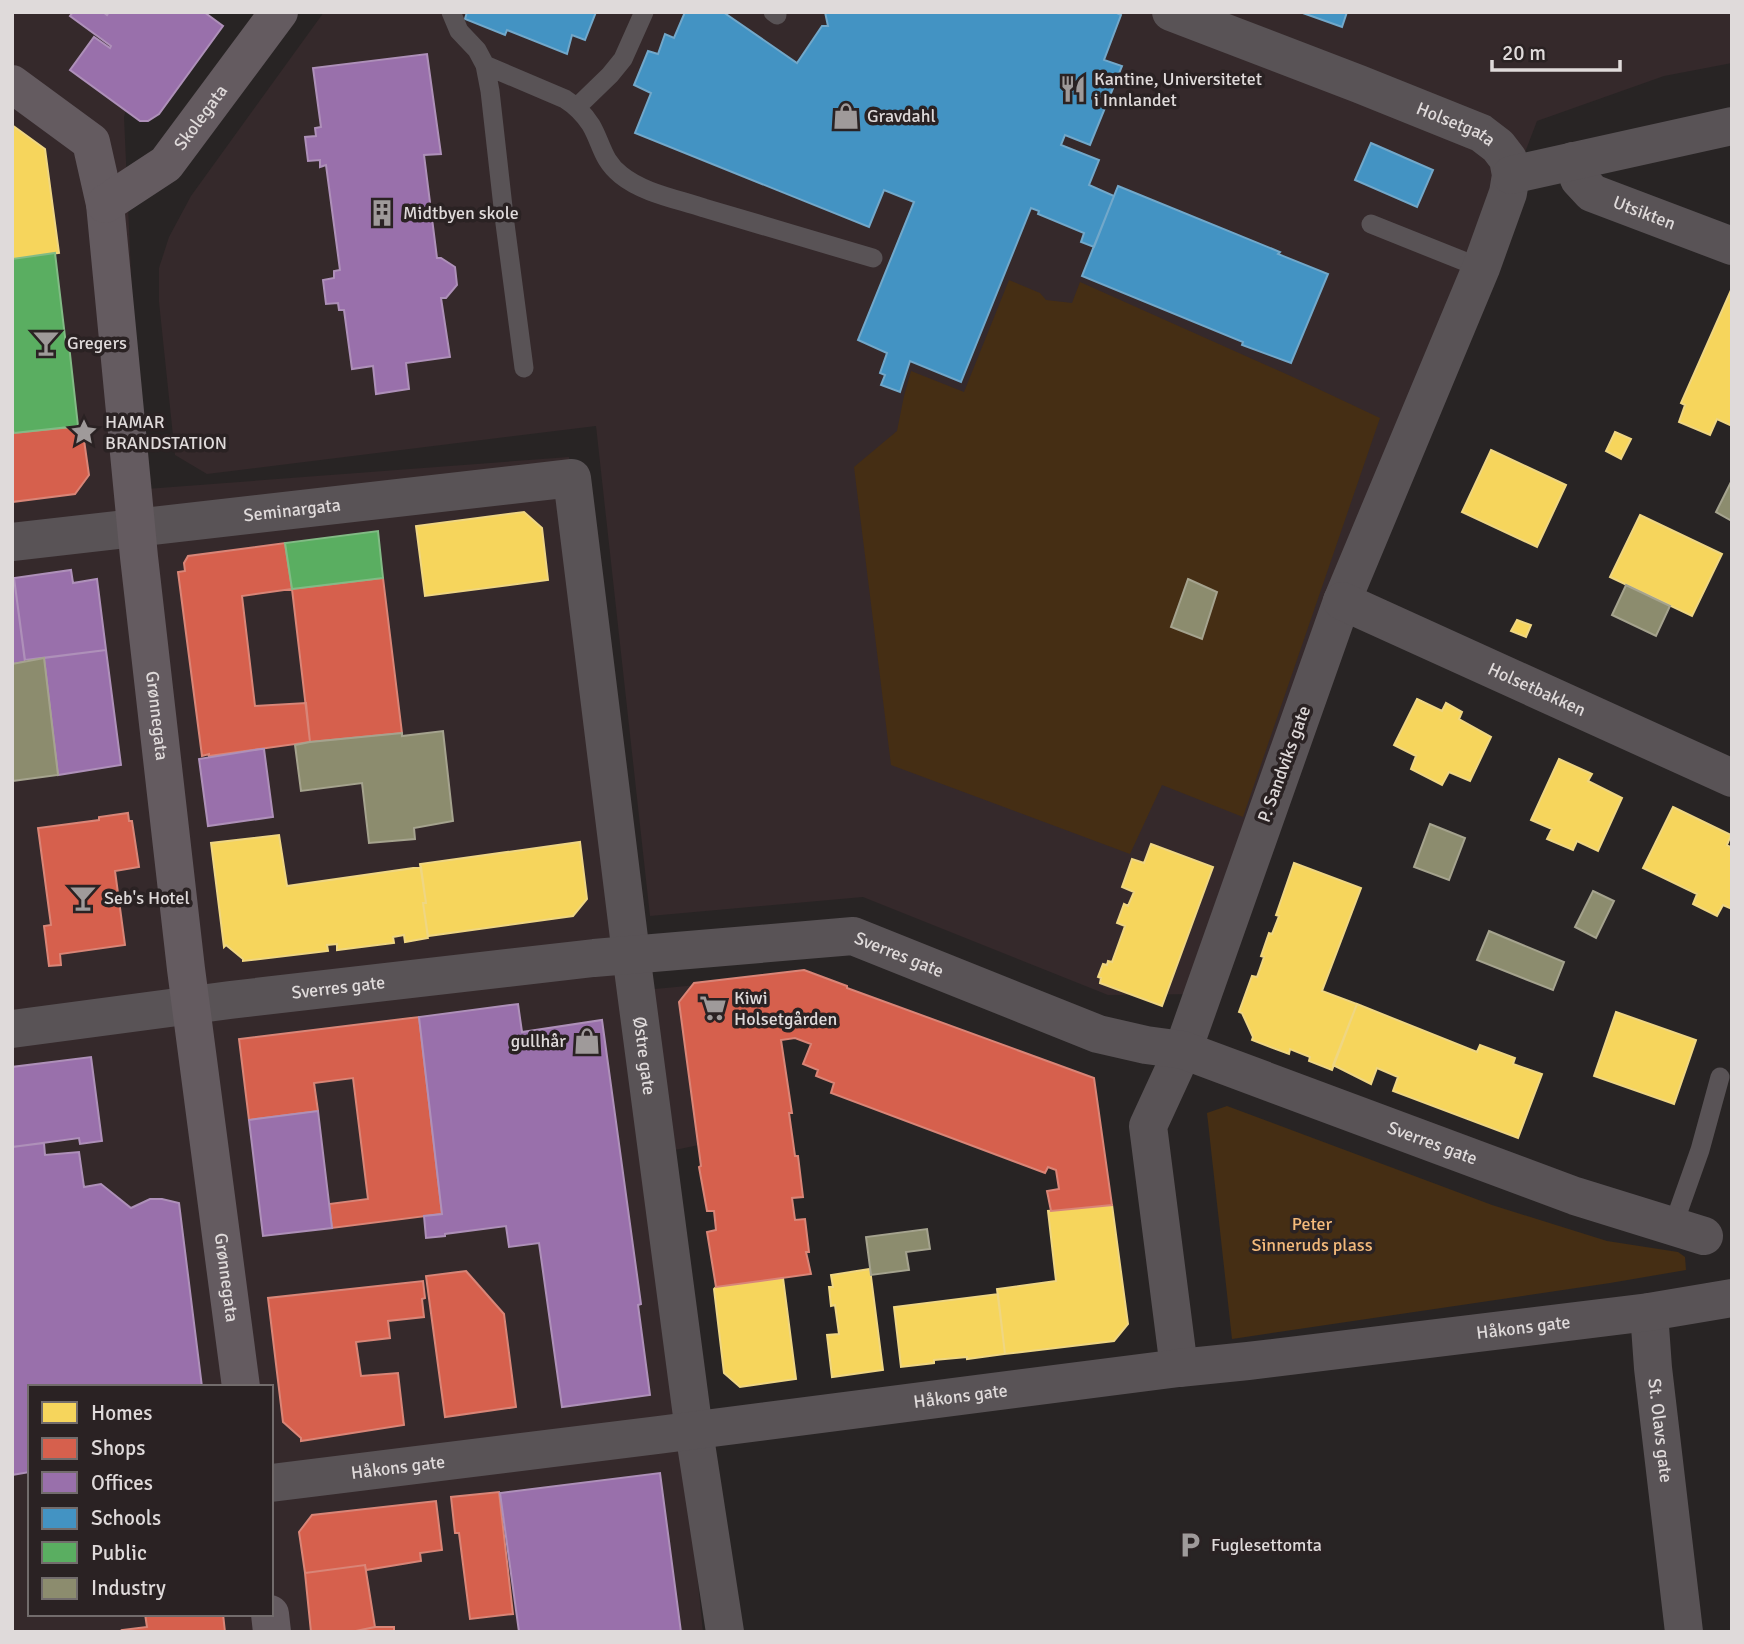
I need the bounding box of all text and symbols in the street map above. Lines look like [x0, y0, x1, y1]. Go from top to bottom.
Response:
scale bar [1492, 28, 1620, 72]
text: 20 m [1502, 40, 1546, 66]
place label: Kantine, Universitetet i Innlandet [1094, 68, 1262, 111]
restaurant icon: Kantine, Universitetet i Innlandet [1058, 74, 1088, 104]
street label: Skolegata [169, 80, 232, 154]
street label: Holsetgata [1413, 97, 1500, 151]
shop icon: Gravdahl [831, 101, 861, 131]
place label: Gravdahl [867, 105, 936, 127]
street label: Utsikten [1610, 191, 1679, 235]
building icon: Midtbyen skole [367, 198, 397, 228]
place label: Midtbyen skole [403, 202, 519, 224]
bar icon: Gregers [31, 328, 61, 358]
place label: Gregers [67, 332, 127, 354]
place label: HAMAR BRANDSTATION [105, 411, 227, 454]
place icon: HAMAR BRANDSTATION [69, 417, 99, 447]
street label: Seminargata [242, 494, 342, 526]
street label: Holsetbakken [1484, 658, 1589, 721]
street label: Grønnegata [141, 670, 173, 762]
street label: P. Sandviks gate [1253, 703, 1315, 825]
bar icon: Seb's Hotel [68, 883, 98, 913]
place label: Seb's Hotel [104, 887, 190, 909]
street label: Sverres gate [851, 927, 947, 982]
street label: Sverres gate [290, 971, 386, 1004]
place label: Kiwi Holsetgården [734, 987, 837, 1030]
supermarket icon: Kiwi Holsetgården [698, 993, 728, 1023]
street label: Østre gate [628, 1015, 661, 1096]
shop icon: gullhår [572, 1026, 602, 1056]
place label: gullhår [511, 1030, 566, 1052]
street label: Sverres gate [1385, 1116, 1480, 1170]
park label: Peter Sinneruds plass [1251, 1213, 1373, 1256]
street label: Grønnegata [210, 1231, 243, 1323]
street label: Håkons gate [1475, 1311, 1572, 1344]
street label: St. Olavs gate [1643, 1377, 1677, 1484]
street label: Håkons gate [912, 1379, 1009, 1413]
legend [28, 1385, 273, 1616]
text: Homes [91, 1400, 153, 1426]
text: Shops [91, 1435, 145, 1461]
street label: Håkons gate [350, 1451, 446, 1484]
text: Offices [91, 1470, 153, 1496]
text: Schools [91, 1505, 161, 1531]
parking icon: Fuglesettomta [1175, 1530, 1205, 1560]
place label: Fuglesettomta [1211, 1534, 1322, 1556]
text: Public [91, 1540, 147, 1566]
text: Industry [91, 1575, 166, 1601]

